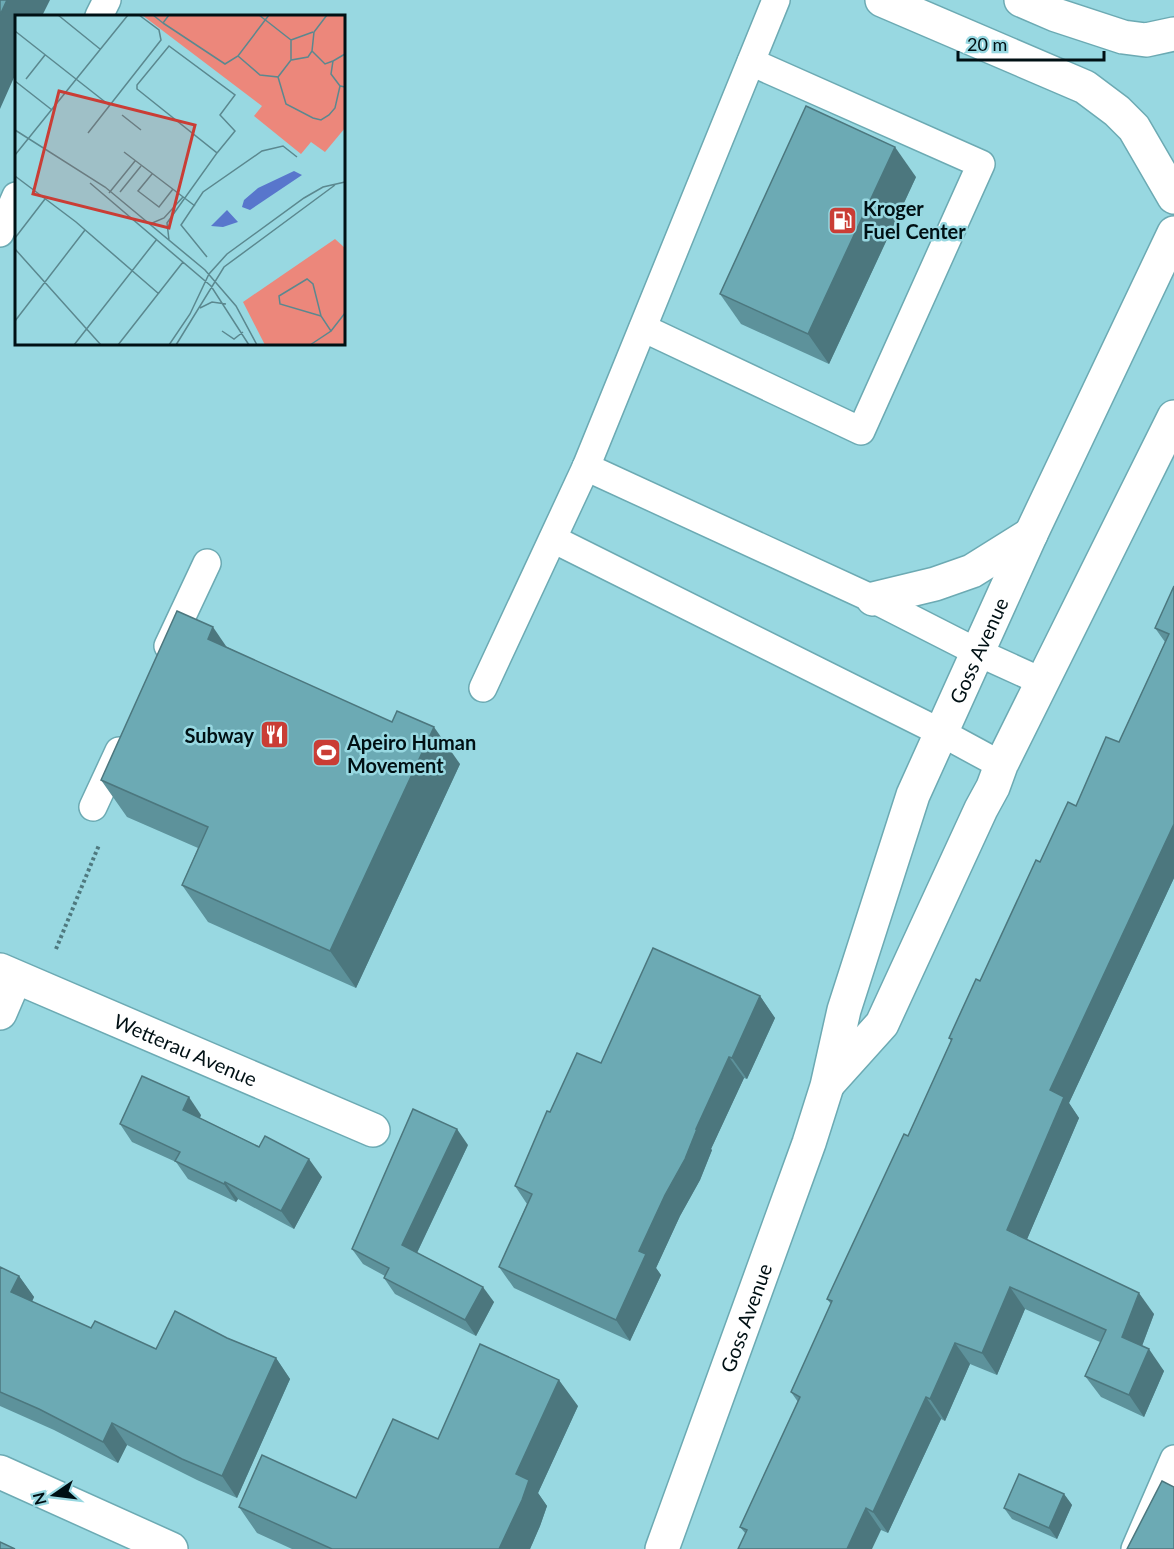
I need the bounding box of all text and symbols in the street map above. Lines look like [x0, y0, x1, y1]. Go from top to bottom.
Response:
inset map [15, 15, 345, 345]
scale bar [958, 24, 1104, 62]
text: 20 m [967, 33, 1007, 55]
place label: Kroger Fuel Center [863, 196, 966, 243]
fuel station icon: Kroger Fuel Center [826, 204, 858, 236]
street label: Goss Avenue [944, 594, 1013, 707]
restaurant icon: Subway [259, 719, 291, 751]
place label: Subway [184, 723, 254, 747]
place label: Apeiro Human Movement [346, 730, 476, 777]
sports icon: Apeiro Human Movement [310, 737, 342, 769]
street label: Wetterau Avenue [111, 1008, 261, 1091]
street label: Goss Avenue [715, 1260, 776, 1375]
north arrow [24, 1465, 84, 1525]
text: N [28, 1490, 50, 1507]

